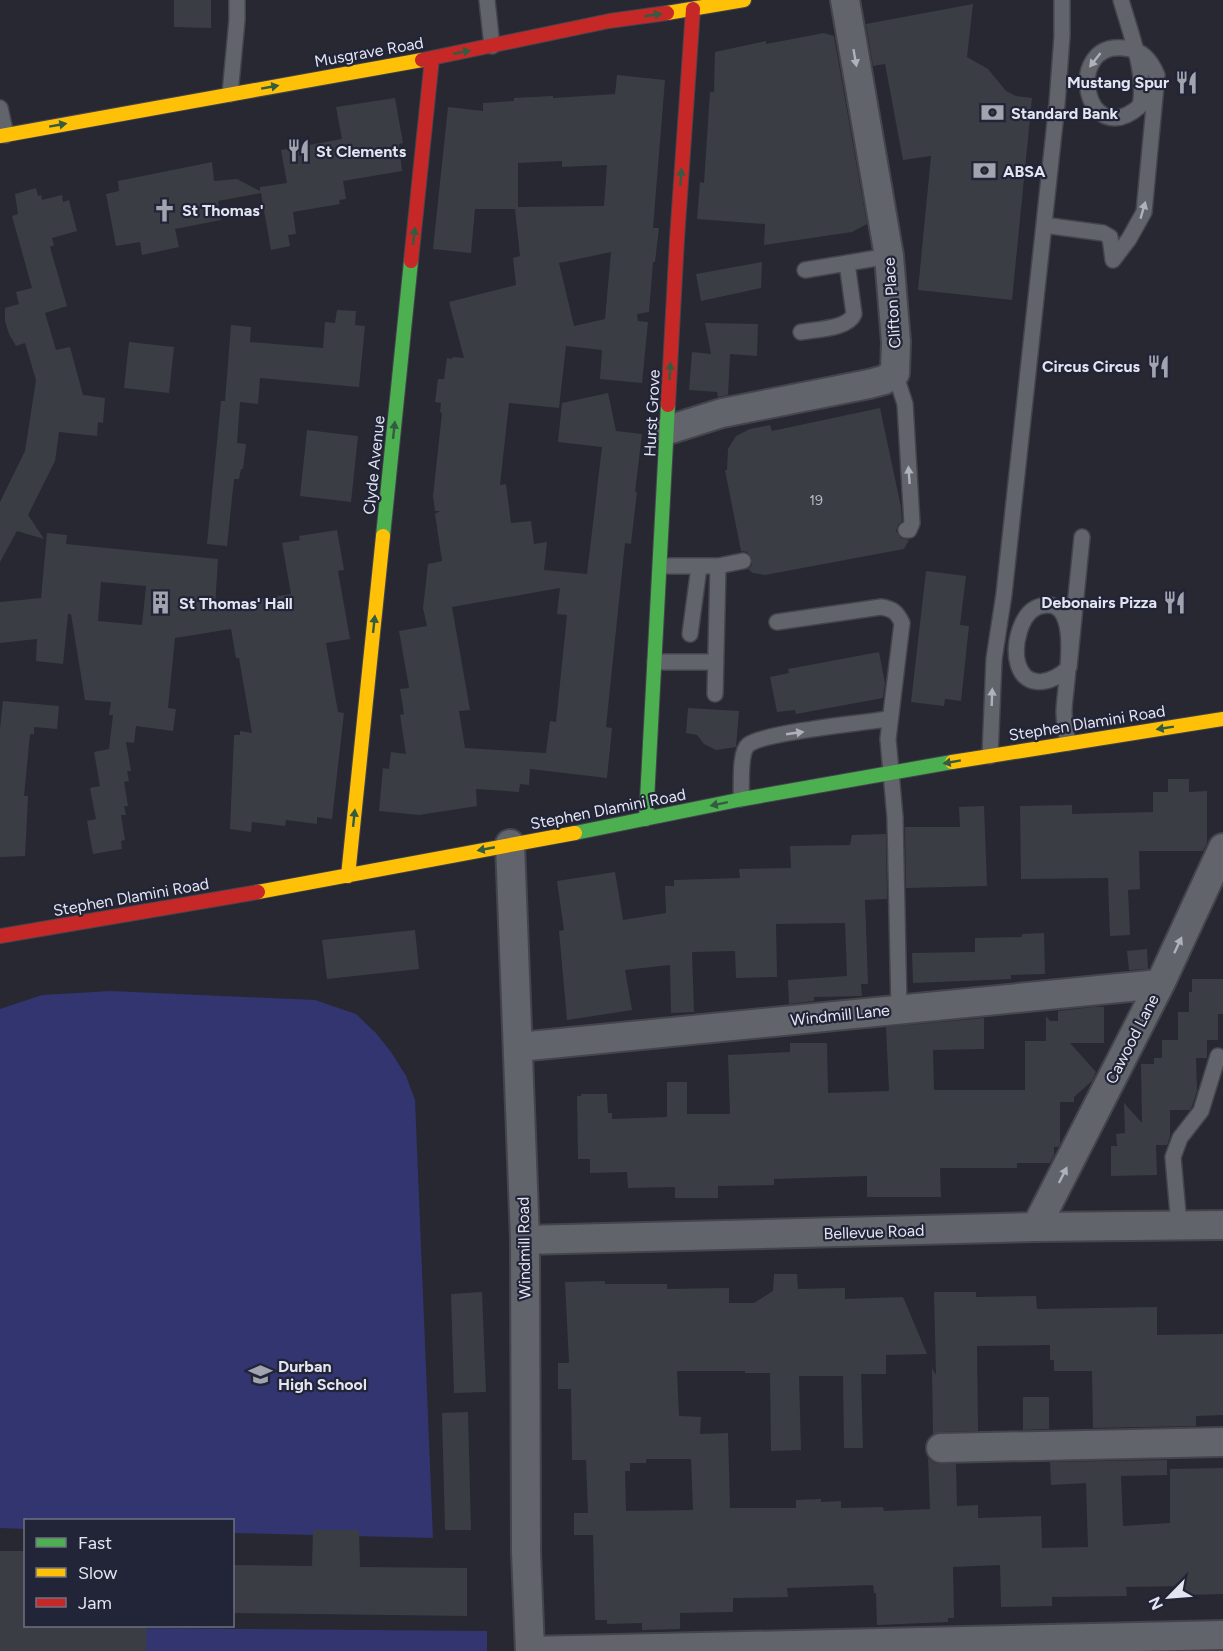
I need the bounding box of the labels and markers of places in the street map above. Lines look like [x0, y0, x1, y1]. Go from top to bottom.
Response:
restaurant icon: Mustang Spur [1174, 69, 1200, 95]
place label: Mustang Spur [1067, 73, 1169, 92]
bank icon: Standard Bank [980, 100, 1006, 126]
place label: Standard Bank [1011, 104, 1118, 123]
restaurant icon: St Clements [285, 138, 311, 164]
place label: St Clements [316, 142, 407, 161]
bank icon: ABSA [972, 158, 998, 184]
place label: ABSA [1003, 162, 1046, 181]
church icon: St Thomas' [151, 197, 177, 223]
place label: St Thomas' [182, 201, 264, 220]
restaurant icon: Circus Circus [1145, 353, 1171, 379]
place label: Circus Circus [1042, 357, 1141, 376]
restaurant icon: Debonairs Pizza [1162, 589, 1188, 615]
building icon: St Thomas' Hall [148, 590, 174, 616]
place label: Debonairs Pizza [1041, 593, 1157, 612]
place label: St Thomas' Hall [179, 594, 293, 613]
place label: Durban High School [278, 1357, 367, 1394]
school or university icon: Durban High School [247, 1362, 273, 1388]

